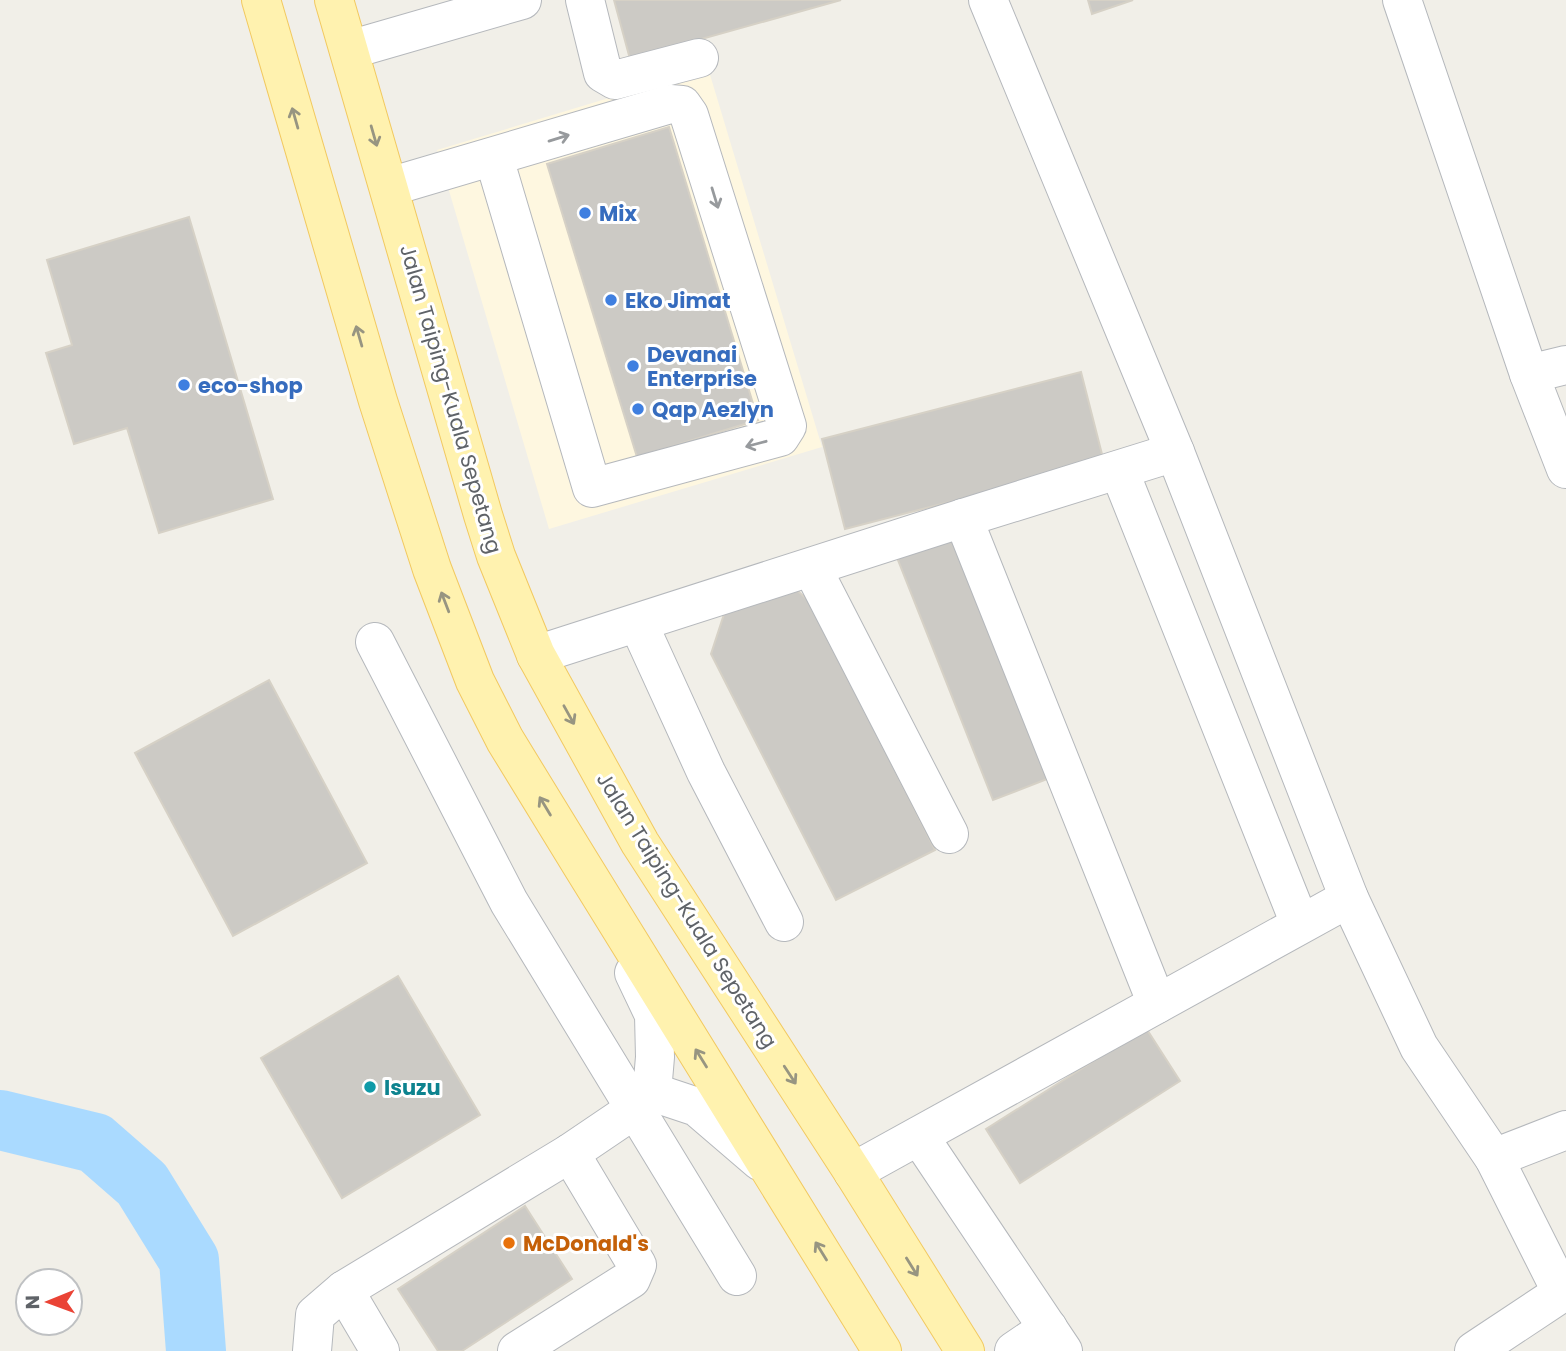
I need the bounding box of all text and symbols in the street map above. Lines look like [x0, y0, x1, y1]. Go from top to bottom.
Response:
one-way arrow [287, 107, 300, 129]
one-way arrow [368, 124, 381, 147]
one-way arrow [548, 130, 570, 143]
one-way arrow [710, 187, 723, 209]
place label: Mix [599, 199, 637, 228]
marker: Mix [577, 205, 593, 221]
street label: Jalan Taiping-Kuala Sepetang [393, 241, 509, 557]
place label: Eko Jimat [625, 286, 731, 315]
marker: Eko Jimat [603, 292, 619, 308]
one-way arrow [351, 325, 364, 347]
place label: Devanai Enterprise [647, 340, 757, 393]
marker: Devanai Enterprise [625, 358, 641, 374]
place label: eco-shop [198, 371, 303, 400]
marker: eco-shop [176, 377, 192, 393]
place label: Qap Aezlyn [652, 395, 774, 424]
marker: Qap Aezlyn [630, 401, 646, 417]
one-way arrow [745, 438, 768, 451]
one-way arrow [437, 592, 450, 614]
one-way arrow [562, 704, 576, 724]
street label: Jalan Taiping-Kuala Sepetang [590, 767, 784, 1053]
one-way arrow [538, 796, 552, 816]
one-way arrow [693, 1049, 707, 1069]
one-way arrow [783, 1065, 797, 1085]
place label: Isuzu [384, 1073, 441, 1102]
marker: Isuzu [362, 1079, 378, 1095]
place label: McDonald's [523, 1229, 649, 1258]
marker: McDonald's [501, 1235, 517, 1251]
one-way arrow [813, 1242, 827, 1262]
one-way arrow [906, 1257, 920, 1277]
north arrow [14, 1267, 84, 1337]
text: N [19, 1295, 46, 1310]

